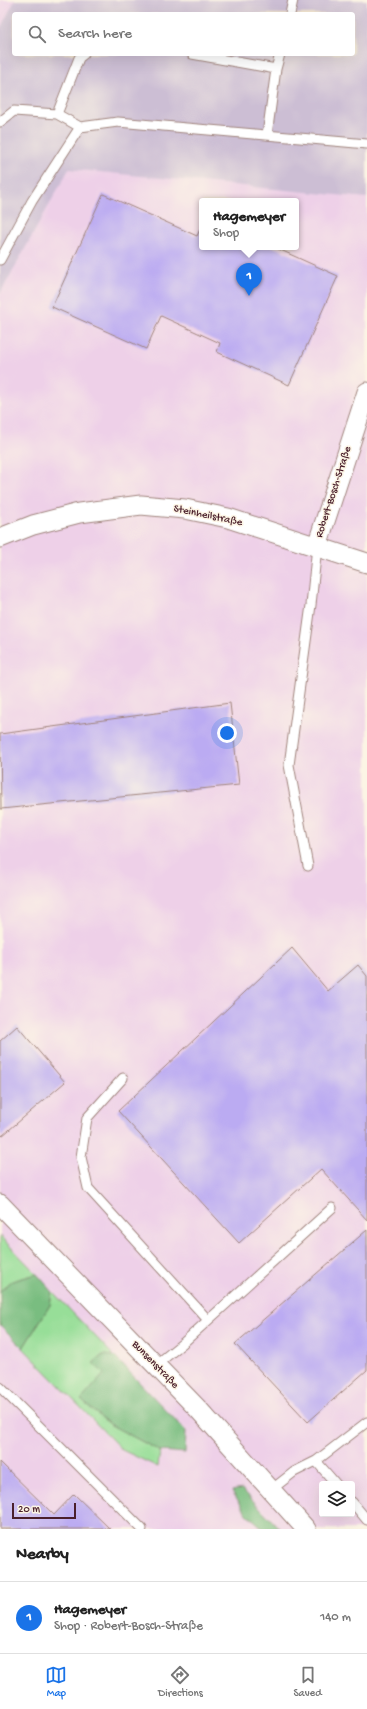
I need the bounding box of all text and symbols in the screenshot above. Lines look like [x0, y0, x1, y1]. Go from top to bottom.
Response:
search box [12, 12, 355, 56]
icon: search [26, 23, 48, 45]
text: Search here [58, 25, 132, 43]
popup [199, 198, 299, 250]
text: Hagemeyer [213, 208, 285, 226]
text: Shop [213, 226, 239, 241]
pin: 1 [236, 263, 262, 296]
street label: Robert-Bosch-Straße [314, 445, 355, 539]
street label: Steinheilstraße [172, 503, 244, 529]
your location [217, 723, 237, 743]
street label: Bunsenstraße [128, 1338, 181, 1392]
map controls [319, 1481, 355, 1517]
button: layers [319, 1481, 355, 1517]
scale bar [12, 1501, 76, 1520]
text: 20 m [18, 1504, 40, 1516]
text: Nearby [16, 1545, 69, 1565]
text: Hagemeyer [54, 1601, 126, 1619]
text: 1 [26, 1610, 32, 1625]
text: 140 m [320, 1610, 351, 1625]
text: Shop · Robert-Bosch-Straße [54, 1619, 203, 1634]
tab: Map [45, 1664, 67, 1700]
tab: Directions [158, 1664, 203, 1700]
tab: Saved [293, 1664, 322, 1700]

